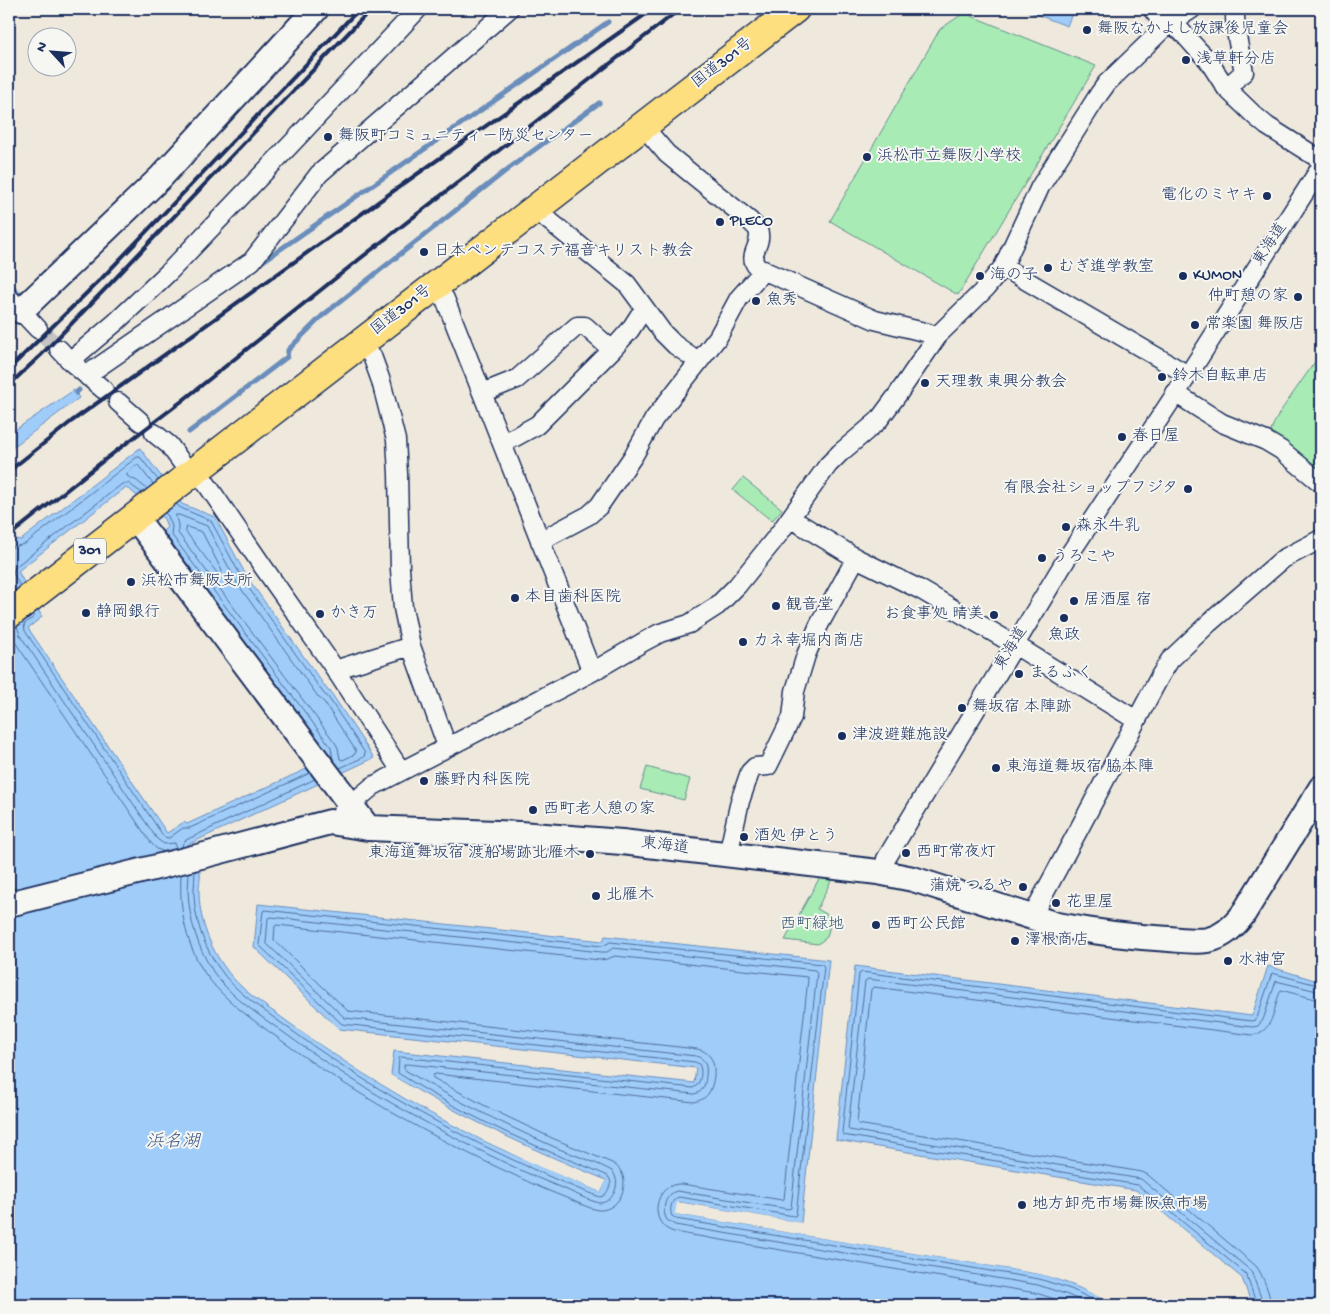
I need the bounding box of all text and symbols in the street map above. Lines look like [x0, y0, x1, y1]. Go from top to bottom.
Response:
place label: 舞阪なかよし放課後児童会 [1097, 19, 1288, 40]
marker: 舞阪なかよし放課後児童会 [1081, 24, 1093, 36]
north arrow [28, 28, 78, 78]
street label: 国道301号 [688, 34, 757, 94]
text: N [33, 40, 52, 55]
place label: 浅草軒分店 [1196, 50, 1276, 70]
marker: 浅草軒分店 [1180, 54, 1192, 66]
place label: 舞阪町コミュニティー防災センター [338, 126, 593, 147]
marker: 舞阪町コミュニティー防災センター [322, 131, 334, 143]
place label: 浜松市立舞阪小学校 [877, 146, 1021, 167]
marker: 浜松市立舞阪小学校 [861, 151, 873, 163]
place label: 電化のミヤキ [1161, 186, 1257, 206]
marker: 電化のミヤキ [1261, 190, 1273, 202]
place label: PLECO [729, 213, 773, 232]
marker: PLECO [714, 216, 726, 228]
street label: 東海道 [1248, 219, 1292, 270]
place label: 日本ペンテコステ福音キリスト教会 [434, 241, 693, 262]
marker: 日本ペンテコステ福音キリスト教会 [418, 246, 430, 258]
place label: むぎ進学教室 [1058, 258, 1154, 278]
marker: むぎ進学教室 [1042, 262, 1054, 274]
place label: 海の子 [990, 266, 1038, 286]
place label: KUMON [1193, 267, 1242, 286]
marker: 海の子 [974, 270, 986, 282]
marker: KUMON [1177, 270, 1189, 282]
street label: 国道301号 [367, 281, 436, 341]
place label: 仲町憩の家 [1208, 287, 1288, 307]
place label: 魚秀 [766, 291, 798, 311]
marker: 仲町憩の家 [1292, 291, 1304, 303]
marker: 魚秀 [750, 295, 762, 307]
place label: 常楽園 舞阪店 [1205, 314, 1305, 335]
marker: 常楽園 舞阪店 [1189, 319, 1201, 331]
place label: 鈴木自転車店 [1172, 366, 1268, 387]
marker: 鈴木自転車店 [1156, 371, 1168, 383]
place label: 天理教 東興分教会 [935, 372, 1067, 393]
marker: 天理教 東興分教会 [919, 377, 931, 389]
place label: 春日屋 [1132, 426, 1180, 447]
marker: 春日屋 [1116, 431, 1128, 443]
place label: 有限会社ショップフジタ [1003, 478, 1178, 499]
marker: 有限会社ショップフジタ [1182, 483, 1194, 495]
place label: 森永牛乳 [1076, 516, 1140, 537]
marker: 森永牛乳 [1060, 521, 1072, 533]
road number: 301 [74, 538, 106, 564]
place label: うろこや [1052, 549, 1116, 568]
marker: うろこや [1036, 552, 1048, 564]
place label: 浜松市舞阪支所 [141, 571, 253, 592]
marker: 浜松市舞阪支所 [125, 576, 137, 588]
place label: 本目歯科医院 [525, 588, 621, 608]
place label: 居酒屋 宿 [1084, 591, 1152, 611]
marker: 本目歯科医院 [509, 592, 521, 604]
marker: 居酒屋 宿 [1068, 595, 1080, 607]
place label: 観音堂 [786, 596, 834, 616]
marker: 観音堂 [770, 600, 782, 612]
place label: 静岡銀行 [96, 602, 160, 623]
place label: かき万 [330, 604, 378, 624]
place label: お食事処 晴美 [884, 604, 984, 625]
marker: 静岡銀行 [80, 607, 92, 619]
marker: かき万 [314, 608, 326, 620]
marker: お食事処 晴美 [988, 609, 1000, 621]
marker: 魚政 [1058, 612, 1070, 624]
street label: 東海道 [990, 622, 1033, 674]
place label: 魚政 [1048, 626, 1080, 646]
place label: カネ幸堀内商店 [753, 631, 865, 652]
marker: カネ幸堀内商店 [737, 636, 749, 648]
place label: まるふく [1029, 664, 1093, 684]
marker: まるふく [1013, 668, 1025, 680]
place label: 舞坂宿 本陣跡 [972, 697, 1072, 718]
marker: 舞坂宿 本陣跡 [956, 702, 968, 714]
place label: 津波避難施設 [852, 725, 948, 746]
marker: 津波避難施設 [836, 730, 848, 742]
place label: 東海道舞坂宿 脇本陣 [1006, 757, 1154, 778]
marker: 東海道舞坂宿 脇本陣 [990, 762, 1002, 774]
place label: 藤野内科医院 [434, 770, 530, 791]
marker: 藤野内科医院 [418, 775, 430, 787]
place label: 西町老人憩の家 [543, 800, 655, 820]
marker: 西町老人憩の家 [527, 804, 539, 816]
place label: 酒処 伊とう [754, 827, 838, 847]
marker: 酒処 伊とう [738, 831, 750, 843]
street label: 東海道 [640, 833, 690, 859]
place label: 西町常夜灯 [916, 842, 996, 863]
place label: 東海道舞坂宿 渡船場跡北雁木 [368, 843, 580, 864]
marker: 西町常夜灯 [900, 847, 912, 859]
marker: 東海道舞坂宿 渡船場跡北雁木 [584, 848, 596, 860]
place label: 蒲焼 つるや [929, 877, 1013, 897]
marker: 蒲焼 つるや [1017, 881, 1029, 893]
place label: 北雁木 [606, 886, 654, 906]
marker: 北雁木 [590, 890, 602, 902]
place label: 花里屋 [1066, 893, 1114, 913]
marker: 花里屋 [1050, 897, 1062, 909]
park label: 西町緑地 [780, 915, 844, 935]
place label: 西町公民館 [886, 915, 966, 935]
marker: 西町公民館 [870, 919, 882, 931]
place label: 澤根商店 [1025, 931, 1089, 951]
marker: 澤根商店 [1009, 935, 1021, 947]
place label: 水神宮 [1238, 951, 1286, 971]
marker: 水神宮 [1222, 955, 1234, 967]
water label: 浜名湖 [146, 1131, 202, 1153]
place label: 地方卸売市場舞阪魚市場 [1032, 1194, 1208, 1215]
marker: 地方卸売市場舞阪魚市場 [1016, 1199, 1028, 1211]

